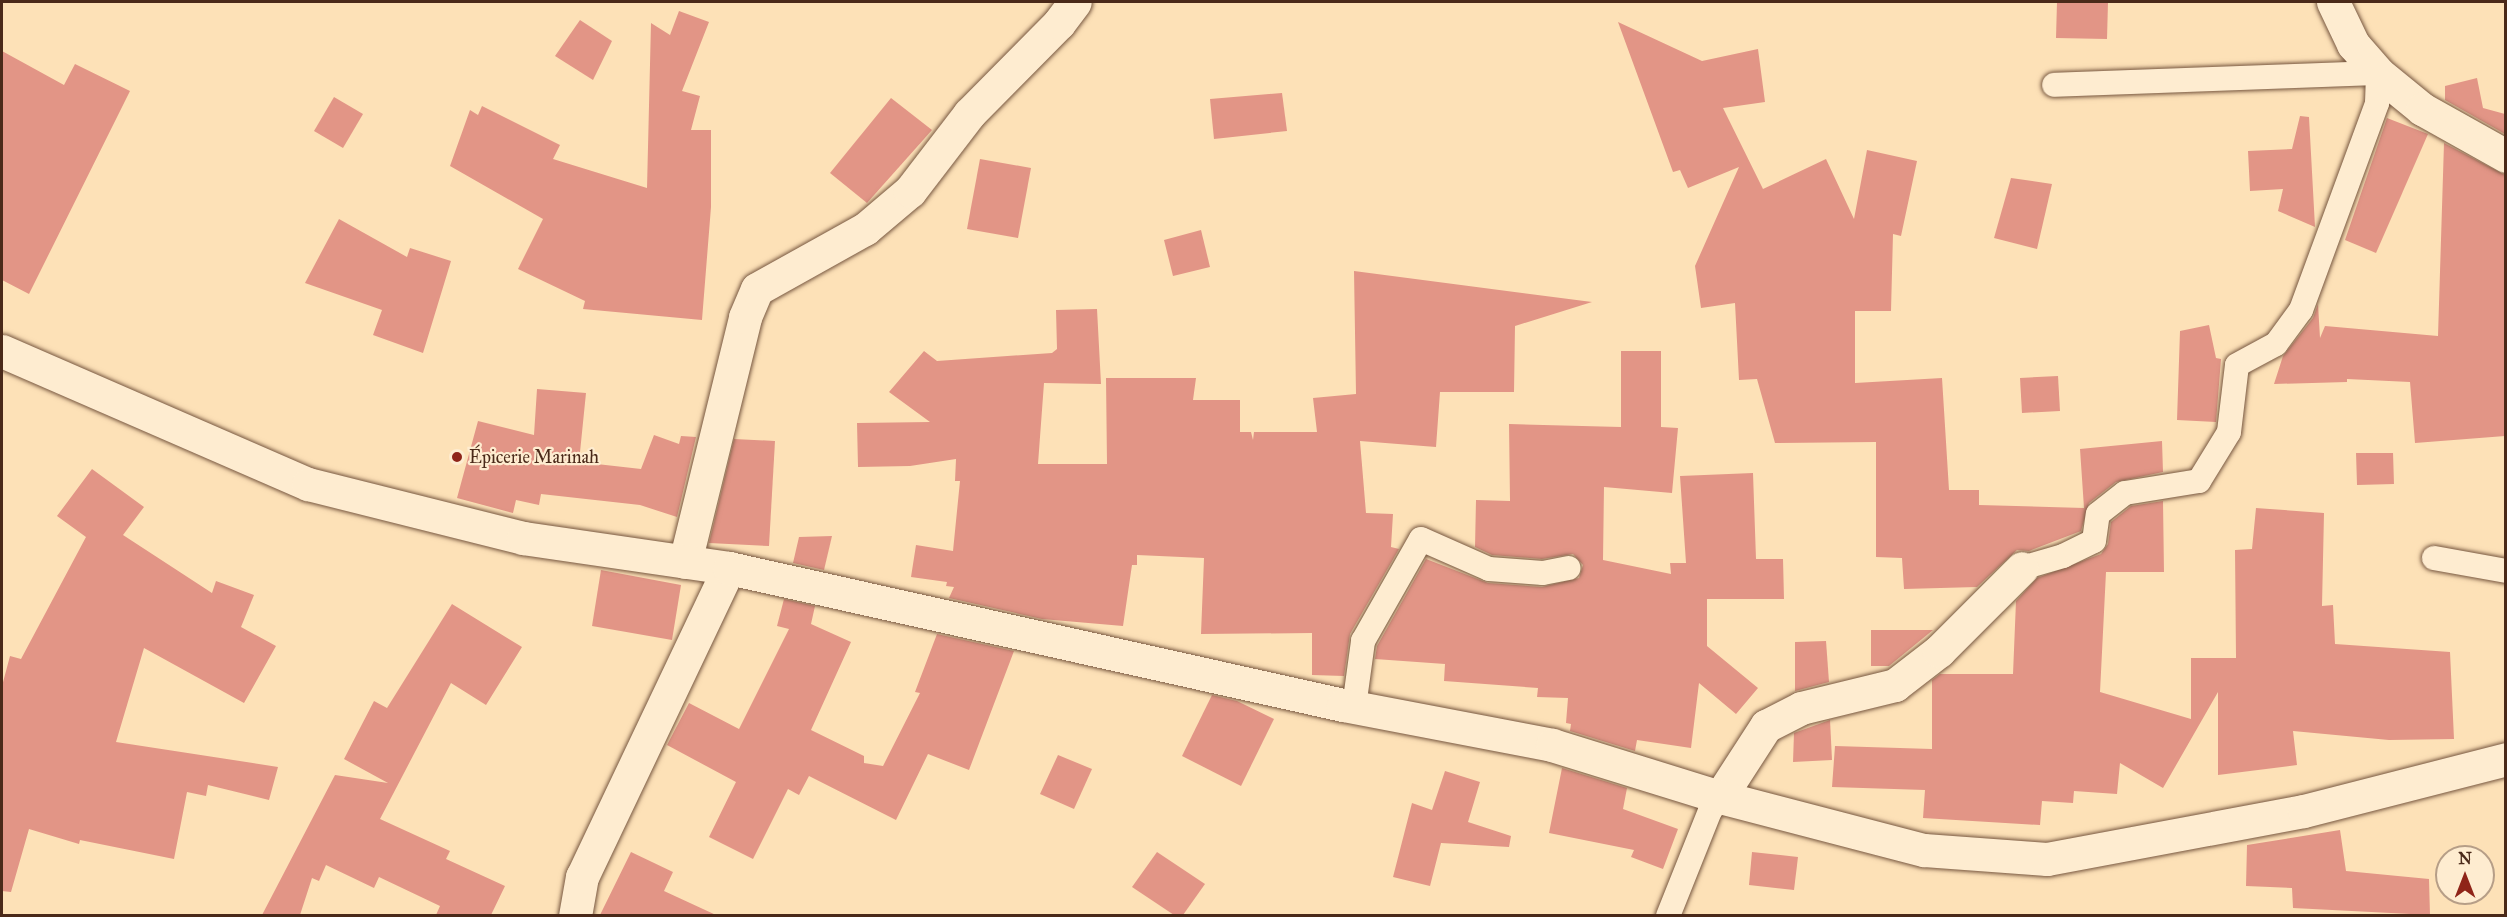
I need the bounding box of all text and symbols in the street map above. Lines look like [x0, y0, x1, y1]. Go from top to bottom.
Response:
place label: Épicerie Marinah [469, 446, 599, 468]
marker: Épicerie Marinah [450, 450, 464, 464]
north arrow [2435, 845, 2495, 905]
text: N [2458, 849, 2472, 868]

